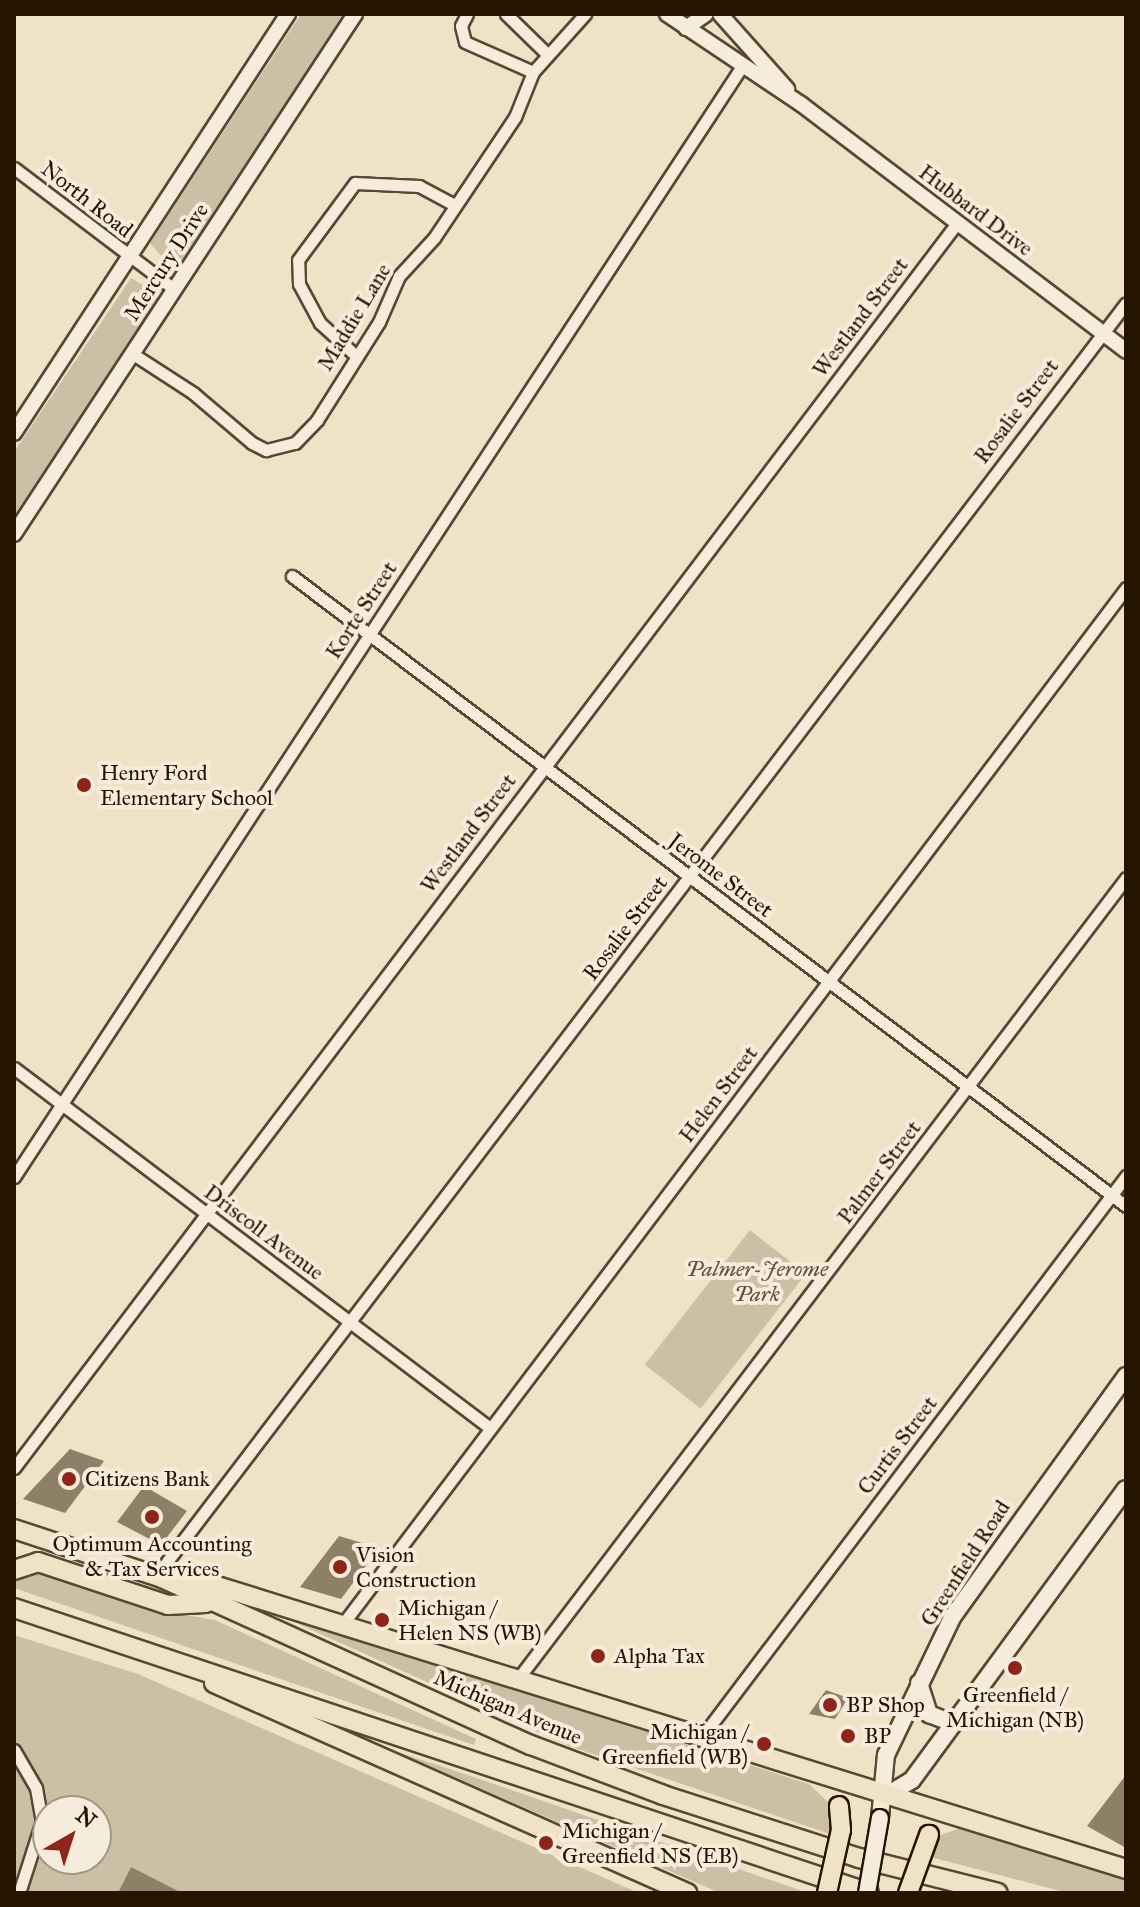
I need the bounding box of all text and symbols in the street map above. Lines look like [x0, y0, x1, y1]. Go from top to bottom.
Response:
street label: North Road [36, 155, 138, 243]
street label: Hubbard Drive [914, 159, 1038, 261]
street label: Mercury Drive [118, 198, 214, 326]
street label: Westland Street [807, 252, 913, 382]
street label: Maddie Lane [312, 259, 396, 375]
street label: Rosalie Street [968, 353, 1064, 469]
street label: Korte Street [320, 556, 402, 664]
place label: Henry Ford Elementary School [100, 759, 273, 810]
street label: Westland Street [415, 768, 521, 898]
marker: Henry Ford Elementary School [75, 776, 93, 794]
street label: Jerome Street [664, 827, 778, 923]
street label: Rosalie Street [577, 870, 673, 986]
street label: Helen Street [673, 1040, 763, 1148]
street label: Palmer Street [832, 1115, 926, 1229]
street label: Driscoll Avenue [199, 1178, 329, 1286]
park label: Palmer-Jerome Park [686, 1255, 828, 1306]
street label: Curtis Street [851, 1391, 943, 1499]
place label: Citizens Bank [85, 1466, 210, 1492]
marker: Citizens Bank [60, 1470, 78, 1488]
street label: Greenfield Road [914, 1495, 1016, 1631]
marker: Optimum Accounting & Tax Services [143, 1508, 161, 1526]
place label: Optimum Accounting & Tax Services [53, 1530, 251, 1582]
place label: Vision Construction [356, 1541, 476, 1592]
marker: Vision Construction [331, 1558, 349, 1576]
place label: Michigan / Helen NS (WB) [398, 1594, 542, 1646]
marker: Michigan / Helen NS (WB) [373, 1611, 391, 1629]
place label: Alpha Tax [614, 1643, 705, 1669]
marker: Alpha Tax [589, 1647, 607, 1665]
marker: Greenfield / Michigan (NB) [1006, 1659, 1024, 1677]
street label: Michigan Avenue [430, 1664, 586, 1750]
place label: Greenfield / Michigan (NB) [946, 1681, 1084, 1732]
place label: BP Shop [846, 1692, 925, 1718]
marker: BP Shop [821, 1696, 839, 1714]
place label: Michigan / Greenfield (WB) [602, 1718, 748, 1770]
place label: BP [864, 1723, 891, 1749]
marker: BP [839, 1727, 857, 1745]
marker: Michigan / Greenfield (WB) [755, 1735, 773, 1753]
north arrow [32, 1795, 112, 1875]
text: N [70, 1801, 102, 1834]
place label: Michigan / Greenfield NS (EB) [562, 1817, 739, 1868]
marker: Michigan / Greenfield NS (EB) [537, 1834, 555, 1852]

